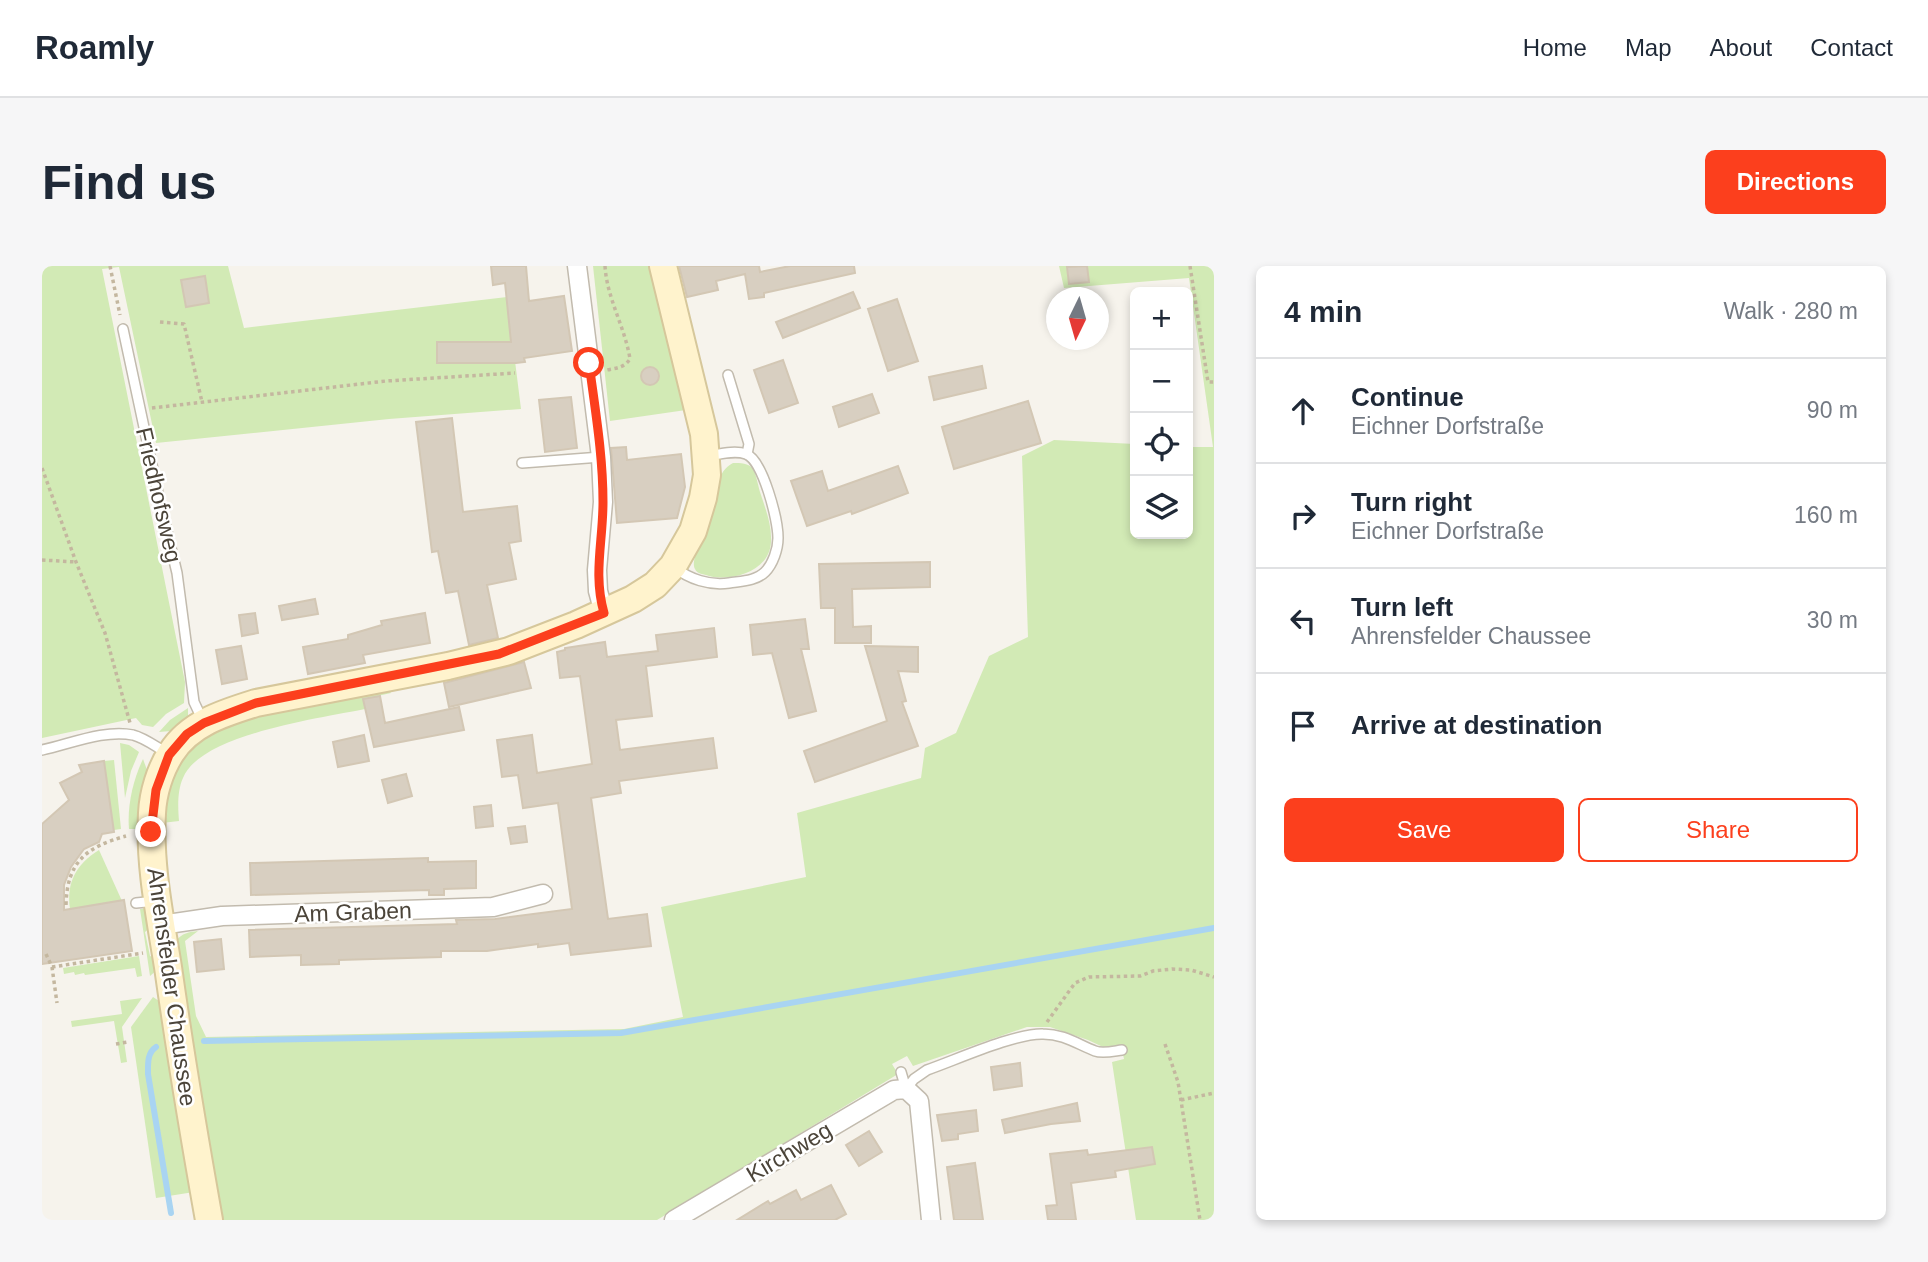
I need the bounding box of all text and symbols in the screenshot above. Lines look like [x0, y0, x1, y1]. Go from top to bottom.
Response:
text: Roamly [35, 29, 154, 66]
text: Home [1523, 34, 1587, 61]
text: Map [1625, 34, 1672, 61]
text: About [1710, 34, 1772, 61]
text: Contact [1810, 34, 1893, 61]
button: Directions [1705, 150, 1886, 214]
text: Find us [42, 155, 216, 209]
north arrow [1046, 287, 1109, 350]
map controls [1130, 287, 1193, 539]
button: + [1130, 287, 1193, 350]
text: 4 min [1284, 295, 1362, 328]
text: Walk · 280 m [1723, 298, 1858, 324]
route start [573, 347, 604, 378]
button: − [1130, 350, 1193, 413]
text: Continue [1351, 382, 1464, 412]
icon: ahead [1284, 392, 1322, 430]
text: 90 m [1807, 397, 1858, 423]
button: locate [1130, 413, 1193, 476]
text: Eichner Dorfstraße [1351, 413, 1544, 439]
street label: Friedhofsweg [131, 425, 187, 565]
button: layers [1130, 476, 1193, 539]
text: Turn right [1351, 487, 1472, 517]
icon: right [1284, 497, 1322, 535]
text: 160 m [1794, 502, 1858, 528]
text: Eichner Dorfstraße [1351, 518, 1544, 544]
text: Turn left [1351, 592, 1453, 622]
icon: left [1284, 602, 1322, 640]
text: 30 m [1807, 607, 1858, 633]
text: Ahrensfelder Chaussee [1351, 623, 1591, 649]
icon: arrive [1284, 707, 1322, 745]
text: Arrive at destination [1351, 710, 1602, 740]
button: Save [1284, 798, 1564, 862]
button: Share [1578, 798, 1858, 862]
route end [135, 816, 166, 847]
street label: Ahrensfelder Chaussee [142, 866, 202, 1108]
street label: Am Graben [294, 897, 412, 927]
street label: Kirchweg [742, 1116, 836, 1188]

